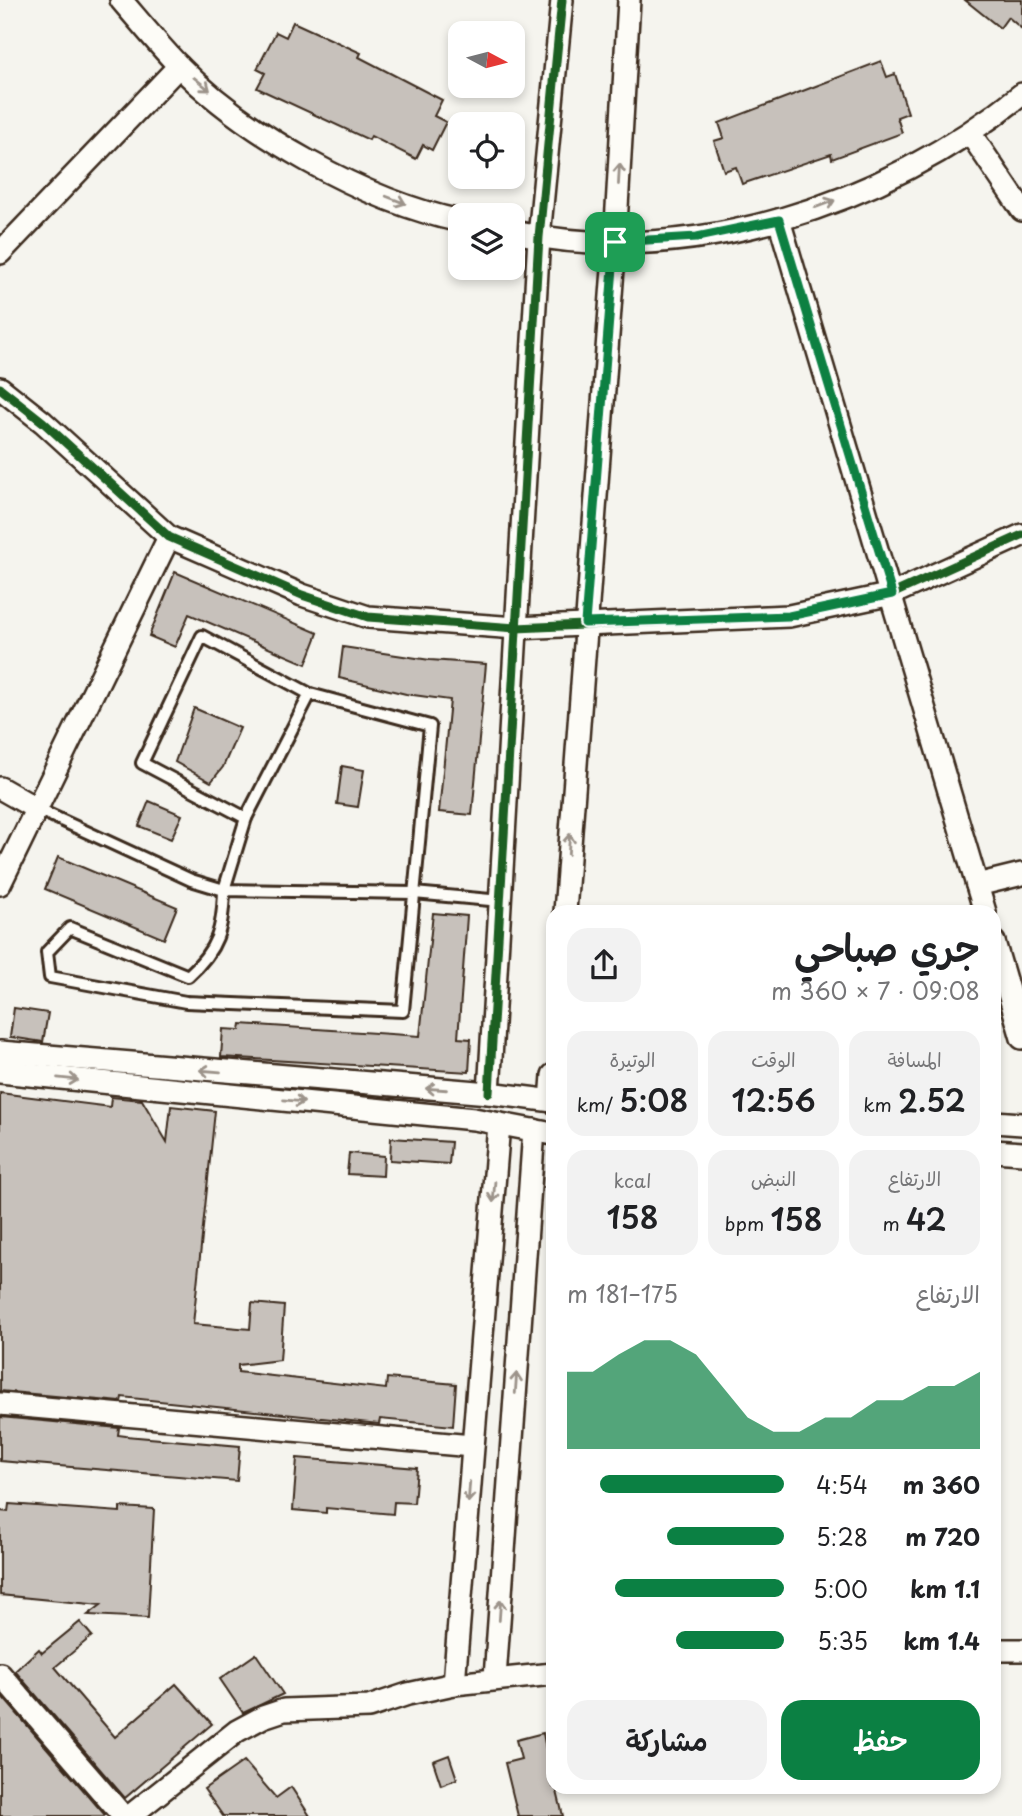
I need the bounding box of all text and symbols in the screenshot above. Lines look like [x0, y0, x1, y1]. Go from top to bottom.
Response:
north arrow [448, 21, 525, 98]
map controls [448, 21, 525, 280]
one-way arrow [192, 77, 210, 92]
button: locate [448, 112, 525, 189]
one-way arrow [613, 163, 626, 185]
one-way arrow [384, 194, 406, 207]
one-way arrow [814, 196, 836, 209]
button: layers [448, 203, 525, 280]
pin [585, 212, 645, 272]
icon: arrive [596, 223, 634, 261]
one-way arrow [563, 832, 576, 855]
text: جري صباحي [794, 918, 980, 975]
button: share [567, 928, 641, 1002]
text: 09:08 · 7 × 360 m [771, 973, 980, 1008]
text: الوتيرة [610, 1045, 655, 1073]
text: الوقت [751, 1045, 796, 1073]
text: المسافة [887, 1045, 942, 1073]
one-way arrow [199, 1064, 221, 1077]
one-way arrow [56, 1073, 79, 1086]
text: 5:08 [619, 1077, 688, 1122]
text: 12:56 [731, 1077, 816, 1122]
text: 2.52 [898, 1077, 966, 1122]
one-way arrow [426, 1082, 448, 1095]
text: /km [577, 1090, 619, 1118]
text: km [863, 1090, 898, 1118]
one-way arrow [283, 1095, 305, 1108]
text: النبض [751, 1164, 796, 1192]
text: الارتفاع [888, 1164, 941, 1192]
text: kcal [614, 1166, 651, 1194]
one-way arrow [487, 1180, 500, 1203]
text: 158 [606, 1194, 659, 1239]
text: 158 [770, 1196, 822, 1241]
text: 42 [906, 1196, 946, 1241]
text: bpm [725, 1209, 770, 1237]
text: m [883, 1209, 906, 1237]
text: 175–181 m [567, 1276, 678, 1311]
text: الارتفاع [916, 1276, 980, 1311]
one-way arrow [510, 1372, 523, 1395]
text: 4:54 [816, 1467, 868, 1502]
text: 360 m [903, 1467, 980, 1502]
one-way arrow [462, 1480, 475, 1503]
text: 5:28 [816, 1519, 868, 1554]
text: 720 m [905, 1519, 980, 1554]
text: 5:00 [813, 1571, 868, 1606]
text: 1.1 km [910, 1571, 980, 1606]
one-way arrow [494, 1599, 507, 1622]
text: 5:35 [817, 1623, 868, 1658]
text: 1.4 km [904, 1623, 980, 1658]
button: مشاركة [567, 1700, 767, 1780]
button: حفظ [781, 1700, 980, 1780]

